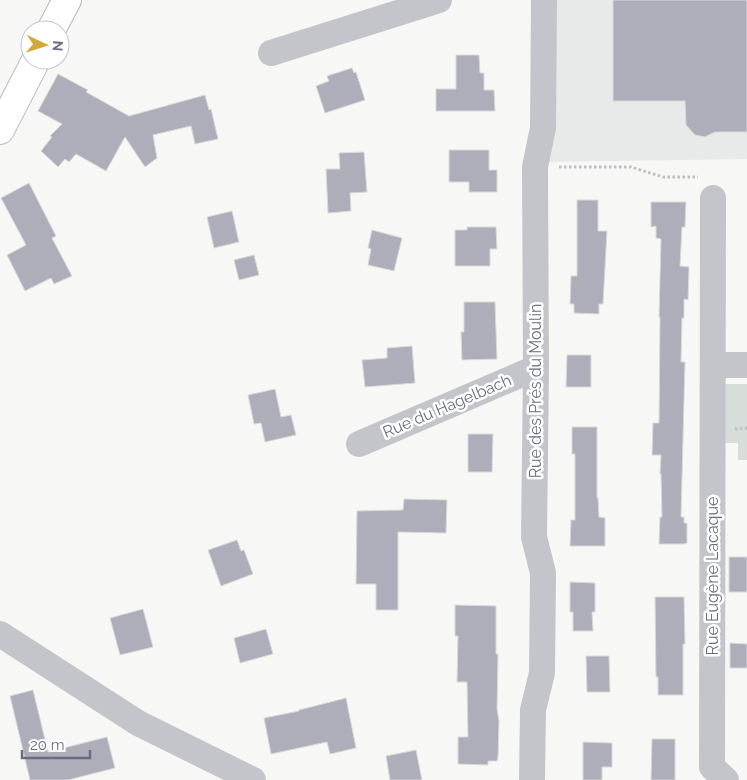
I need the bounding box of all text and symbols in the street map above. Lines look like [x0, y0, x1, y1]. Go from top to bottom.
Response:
north arrow [20, 20, 70, 70]
text: N [50, 40, 66, 52]
street label: Rue des Prés du Moulin [526, 304, 545, 478]
street label: Rue du Hagelbach [380, 370, 514, 442]
street label: Rue Eugène Lacaque [703, 497, 722, 655]
scale bar [22, 728, 90, 760]
text: 20 m [30, 736, 65, 754]

